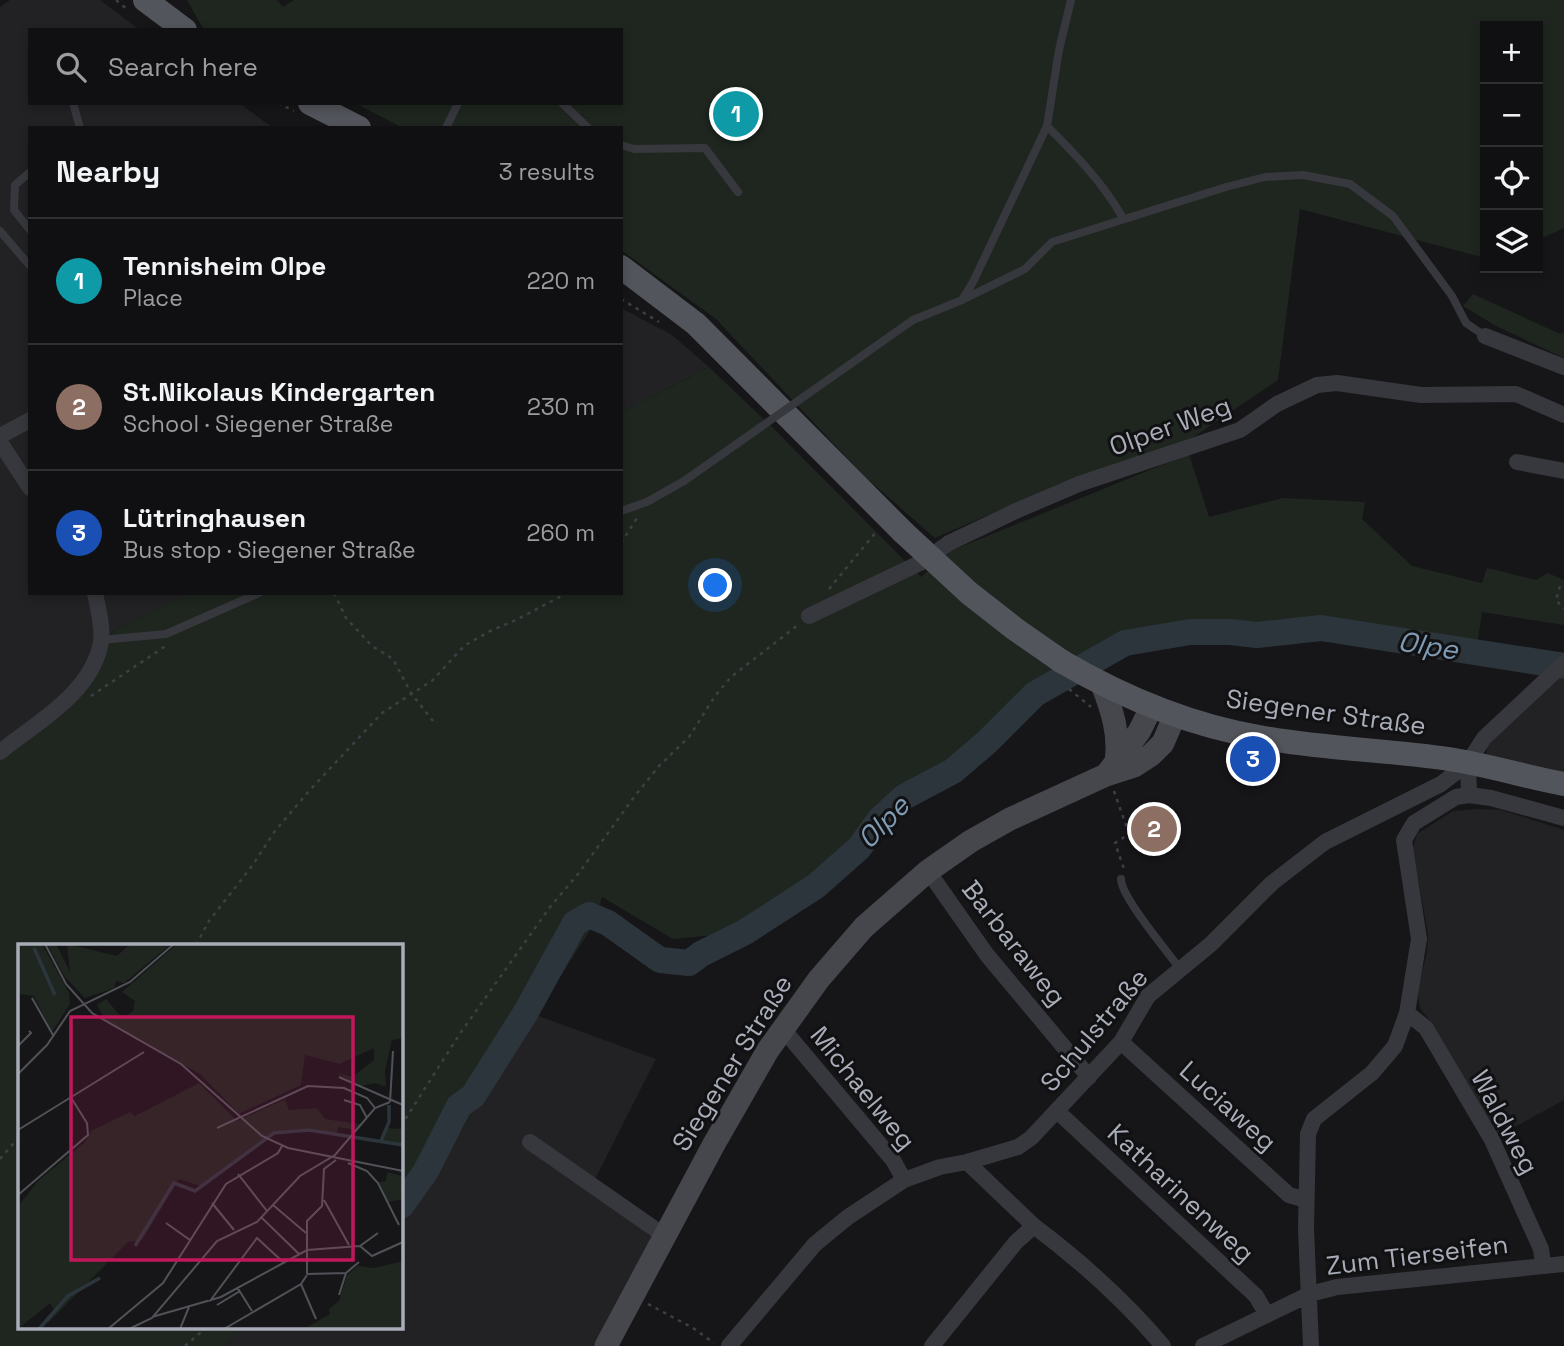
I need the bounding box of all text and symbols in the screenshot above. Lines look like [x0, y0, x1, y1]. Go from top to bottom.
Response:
map controls [1480, 21, 1543, 273]
button: + [1480, 21, 1543, 84]
search box [28, 28, 623, 105]
icon: search [52, 48, 90, 86]
text: Search here [108, 50, 258, 84]
button: − [1480, 84, 1543, 147]
pin: 1 [713, 88, 759, 140]
button: locate [1480, 147, 1543, 210]
text: Nearby [56, 152, 160, 191]
text: 3 results [499, 157, 595, 187]
button: layers [1480, 210, 1543, 273]
text: Tennisheim Olpe [123, 249, 326, 283]
text: 1 [74, 266, 84, 296]
text: 220 m [527, 266, 595, 296]
text: Place [123, 283, 183, 313]
text: St.Nikolaus Kindergarten [123, 375, 435, 409]
street label: Olper Weg [1105, 388, 1235, 464]
text: 2 [72, 392, 86, 422]
text: 230 m [527, 392, 595, 422]
text: School · Siegener Straße [123, 409, 393, 439]
text: Lütringhausen [123, 501, 306, 535]
text: 3 [72, 518, 86, 548]
text: 260 m [527, 518, 595, 548]
text: Bus stop · Siegener Straße [123, 535, 416, 565]
your location [698, 568, 732, 602]
water label: Olpe [1395, 623, 1462, 668]
street label: Siegener Straße [1224, 681, 1428, 743]
pin: 3 [1230, 733, 1276, 785]
water label: Olpe [849, 787, 918, 856]
pin: 2 [1131, 803, 1177, 855]
street label: Barbaraweg [954, 873, 1074, 1013]
inset map [18, 944, 402, 1328]
street label: Schulstraße [1032, 961, 1156, 1099]
street label: Siegener Straße [664, 969, 800, 1157]
street label: Michaelweg [803, 1019, 923, 1157]
street label: Luciaweg [1172, 1053, 1284, 1159]
street label: Waldweg [1463, 1064, 1547, 1180]
street label: Katharinenweg [1100, 1116, 1262, 1270]
street label: Zum Tierseifen [1324, 1227, 1510, 1283]

